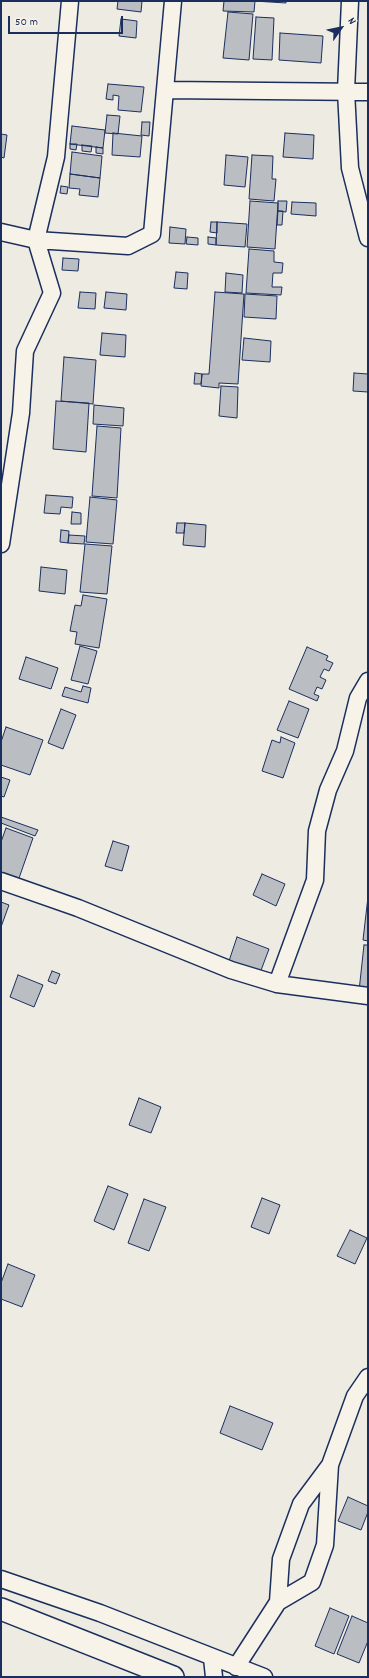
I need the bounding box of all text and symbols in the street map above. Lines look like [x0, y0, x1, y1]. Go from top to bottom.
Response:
scale bar [10, 8, 125, 34]
north arrow [321, 8, 361, 48]
text: 50 m [15, 14, 38, 31]
text: N [343, 15, 359, 28]

